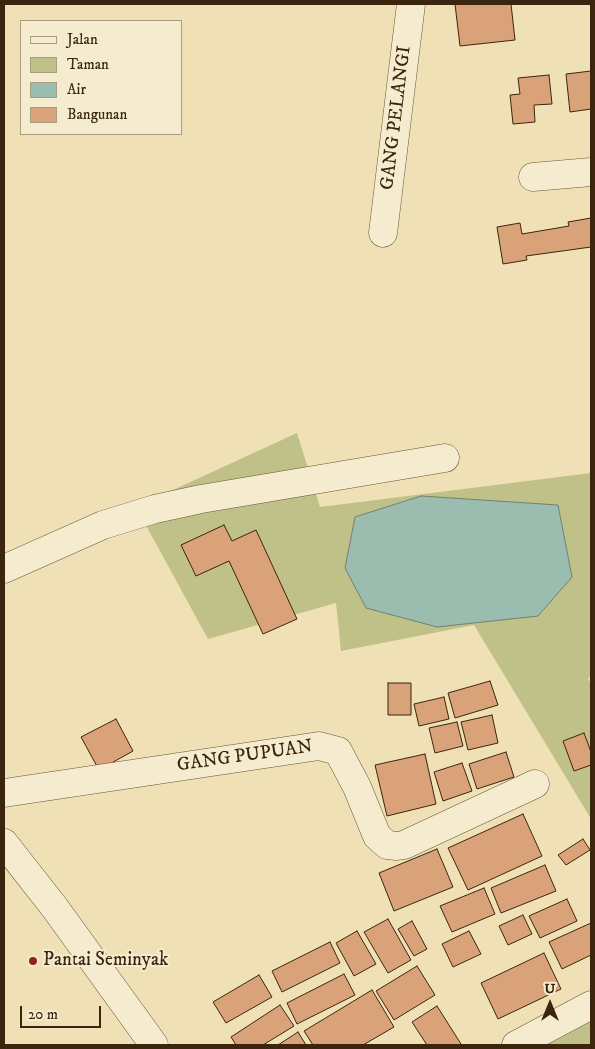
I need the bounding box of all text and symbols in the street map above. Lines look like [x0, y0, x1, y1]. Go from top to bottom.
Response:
legend [20, 20, 182, 135]
text: Jalan [67, 30, 98, 49]
street label: GANG PELANGI [377, 45, 417, 191]
text: Taman [67, 55, 109, 74]
text: Air [67, 80, 86, 99]
text: Bangunan [67, 105, 127, 124]
street label: GANG PUPUAN [176, 736, 314, 778]
place label: Pantai Seminyak [43, 950, 168, 972]
marker: Pantai Seminyak [27, 955, 39, 967]
north arrow [525, 979, 575, 1029]
text: U [545, 980, 555, 998]
scale bar [22, 996, 104, 1028]
text: 20 m [28, 1005, 58, 1024]

